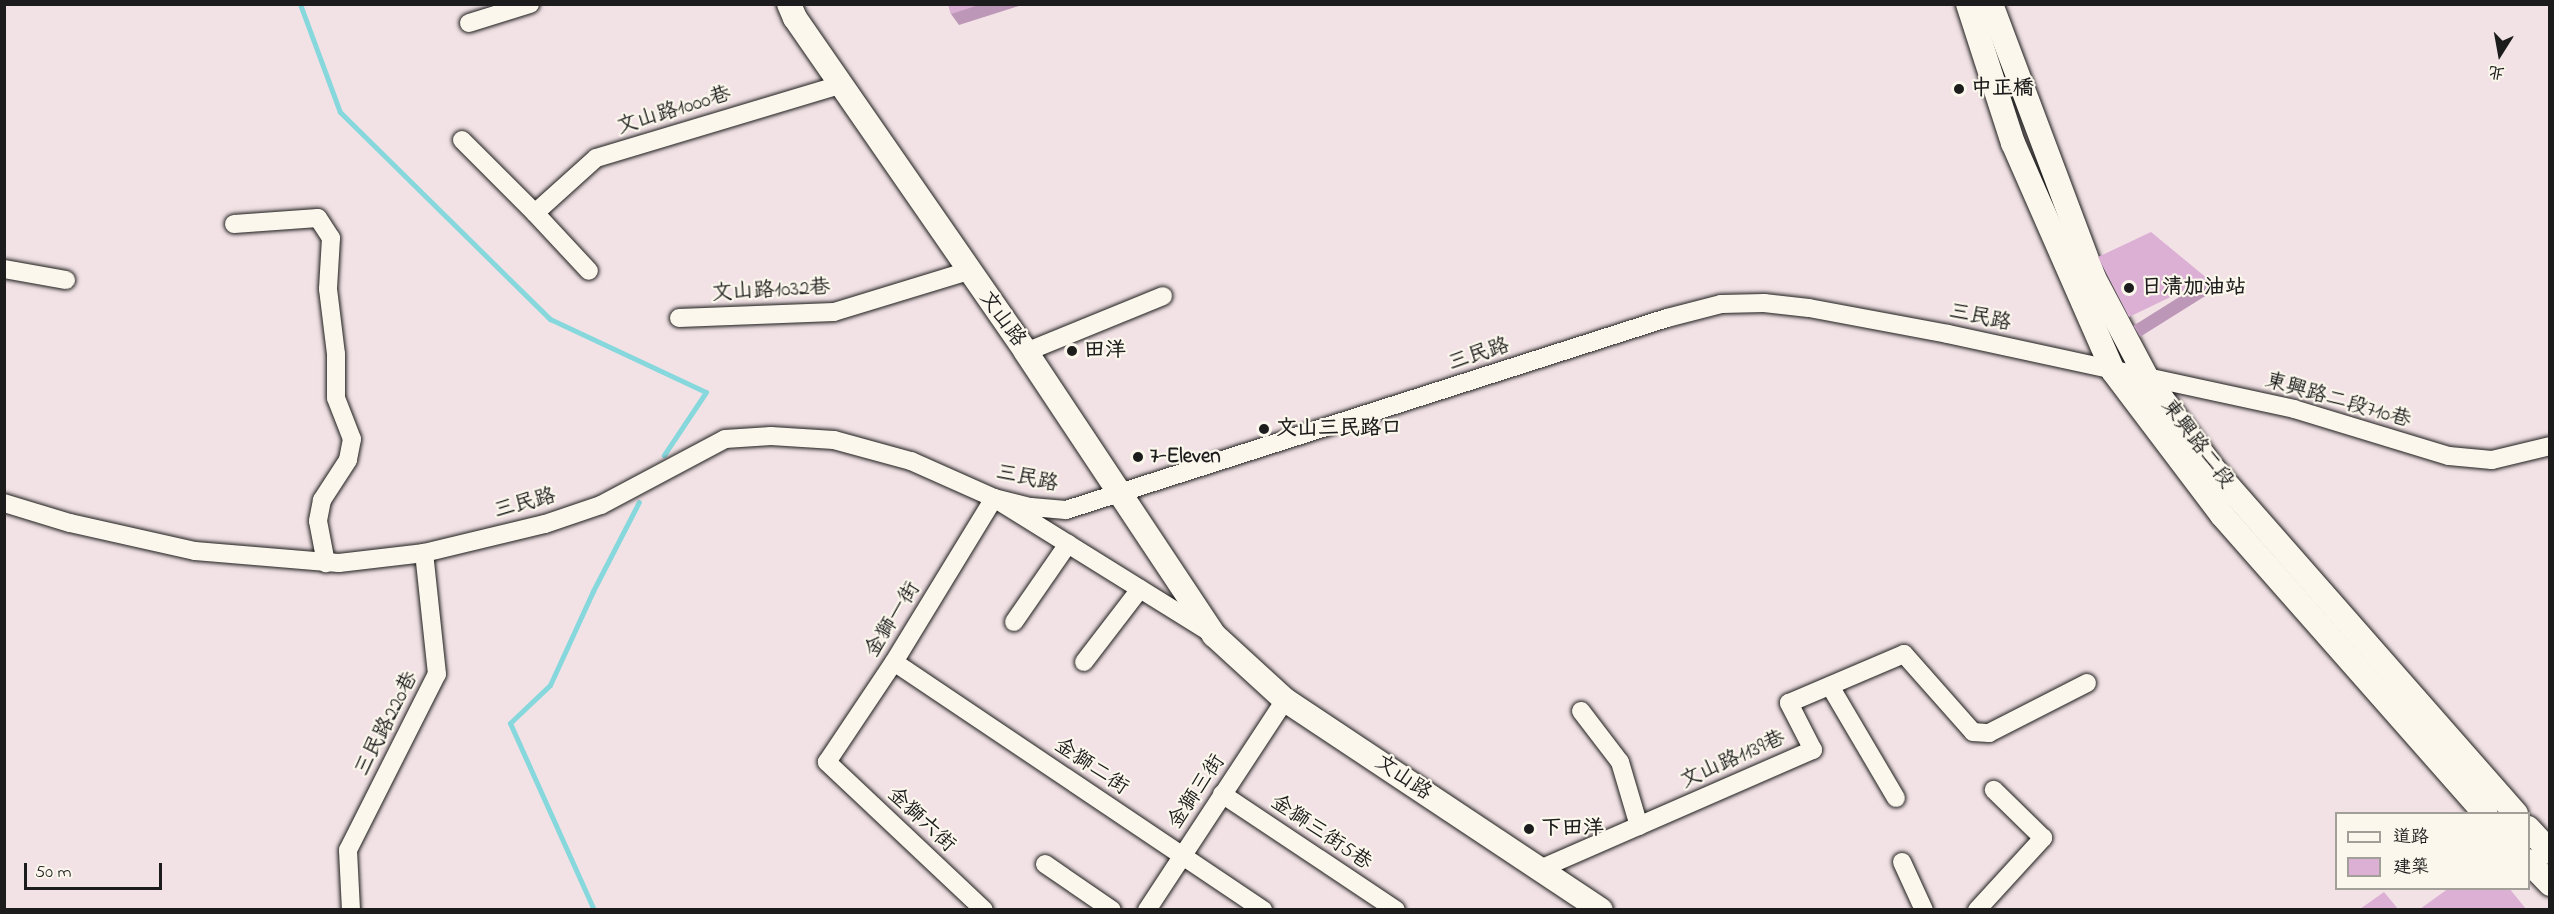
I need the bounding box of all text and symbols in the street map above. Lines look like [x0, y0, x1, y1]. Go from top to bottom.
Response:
north arrow [2470, 24, 2530, 84]
text: 北 [2486, 58, 2507, 85]
place label: 中正橋 [1971, 76, 2034, 102]
street label: 文山路1000巷 [614, 82, 734, 140]
marker: 中正橋 [1952, 82, 1966, 96]
street label: 文山路1032巷 [711, 275, 831, 307]
place label: 日清加油站 [2141, 275, 2246, 301]
marker: 日清加油站 [2122, 281, 2136, 295]
street label: 文山路 [973, 286, 1031, 352]
street label: 三民路 [1947, 299, 2013, 337]
street label: 三民路 [1445, 333, 1513, 377]
place label: 田洋 [1084, 338, 1126, 364]
marker: 田洋 [1065, 344, 1079, 358]
street label: 東興路二段710巷 [2262, 368, 2414, 434]
street label: 東興路二段 [2155, 394, 2239, 494]
place label: 文山三民路口 [1276, 416, 1402, 442]
marker: 文山三民路口 [1257, 422, 1271, 436]
place label: 7-Eleven [1150, 444, 1221, 470]
marker: 7-Eleven [1131, 450, 1145, 464]
street label: 三民路 [994, 460, 1060, 498]
street label: 三民路 [491, 484, 559, 524]
street label: 金獅一街 [860, 578, 926, 662]
street label: 三民路220巷 [350, 668, 424, 780]
street label: 文山路1139巷 [1677, 726, 1789, 794]
street label: 金獅二街 [1049, 733, 1133, 801]
street label: 金獅三街 [1163, 750, 1231, 834]
street label: 文山路 [1370, 750, 1436, 806]
street label: 金獅六街 [882, 782, 960, 858]
street label: 金獅三街5巷 [1265, 790, 1377, 876]
legend [2335, 812, 2530, 890]
place label: 下田洋 [1541, 816, 1604, 842]
marker: 下田洋 [1522, 822, 1536, 836]
text: 道路 [2393, 825, 2429, 851]
scale bar [27, 851, 165, 889]
text: 建築 [2393, 855, 2429, 881]
text: 50 m [35, 860, 72, 886]

